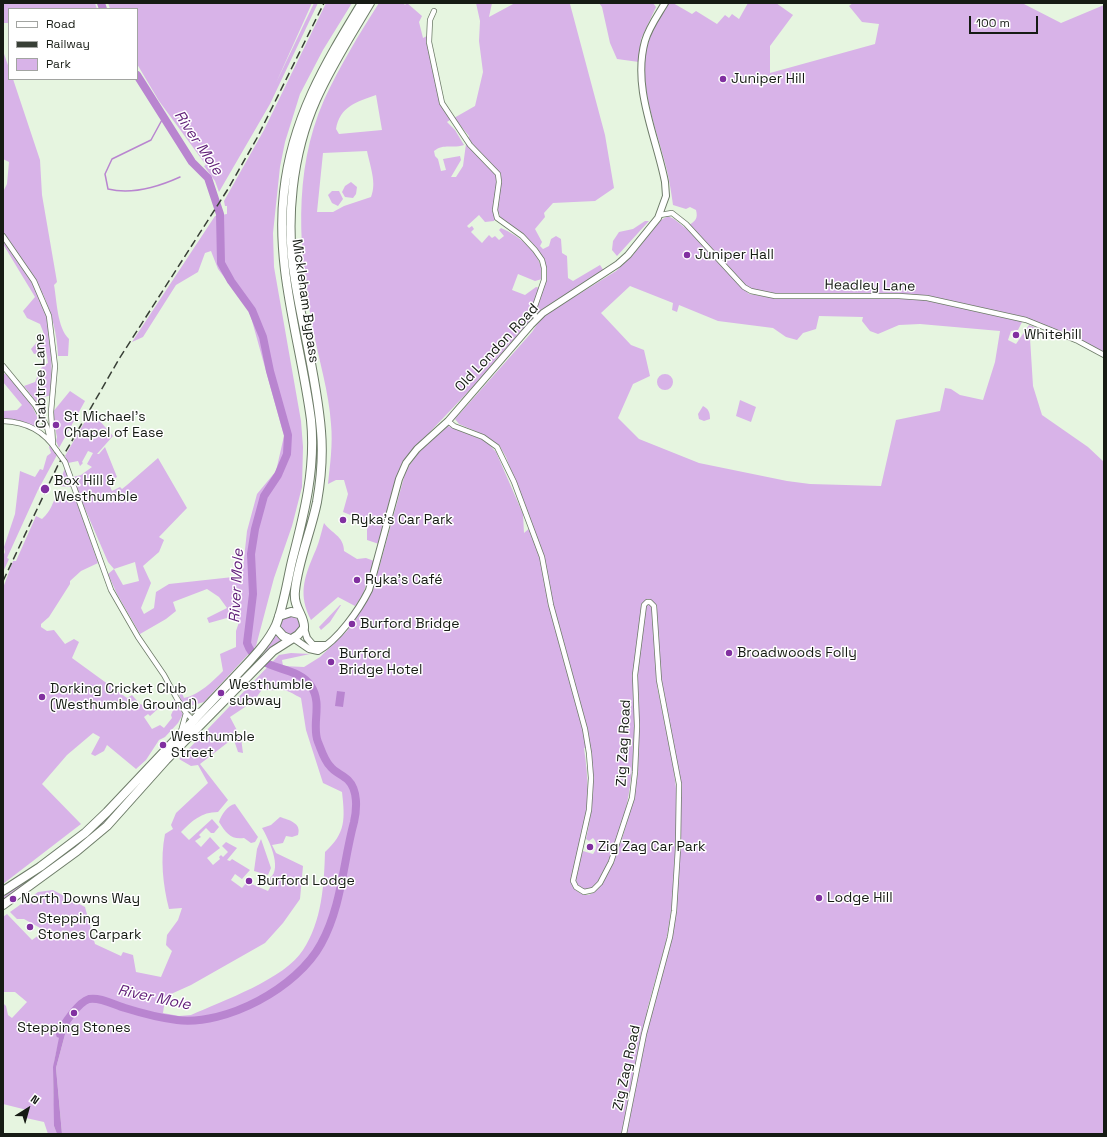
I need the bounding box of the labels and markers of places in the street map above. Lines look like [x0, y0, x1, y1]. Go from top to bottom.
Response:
place label: Juniper Hill [731, 71, 805, 87]
marker: Juniper Hill [718, 74, 728, 84]
place label: Juniper Hall [695, 247, 774, 263]
marker: Juniper Hall [682, 250, 692, 260]
place label: Whitehill [1024, 327, 1082, 343]
marker: Whitehill [1011, 330, 1021, 340]
place label: St Michael's Chapel of Ease [64, 409, 164, 442]
marker: St Michael's Chapel of Ease [51, 420, 61, 430]
place label: Box Hill & Westhumble [54, 473, 138, 506]
marker: Box Hill & Westhumble [39, 483, 51, 495]
place label: Ryka's Car Park [351, 512, 453, 528]
marker: Ryka's Car Park [338, 515, 348, 525]
place label: Ryka's Café [365, 572, 443, 588]
marker: Ryka's Café [352, 575, 362, 585]
place label: Burford Bridge [360, 616, 460, 632]
marker: Burford Bridge [347, 619, 357, 629]
place label: Broadwoods Folly [737, 645, 857, 661]
place label: Burford Bridge Hotel [339, 646, 422, 678]
marker: Broadwoods Folly [724, 648, 734, 658]
marker: Burford Bridge Hotel [326, 657, 336, 667]
place label: Westhumble subway [229, 677, 313, 710]
place label: Dorking Cricket Club (Westhumble Ground) [50, 681, 197, 714]
marker: Westhumble subway [216, 688, 226, 698]
marker: Dorking Cricket Club (Westhumble Ground) [37, 692, 47, 702]
place label: Westhumble Street [171, 729, 255, 762]
marker: Westhumble Street [158, 740, 168, 750]
place label: Zig Zag Car Park [598, 839, 706, 855]
marker: Zig Zag Car Park [585, 842, 595, 852]
place label: Burford Lodge [257, 873, 355, 889]
marker: Burford Lodge [244, 876, 254, 886]
place label: Lodge Hill [827, 890, 893, 906]
place label: North Downs Way [21, 891, 140, 907]
marker: Lodge Hill [814, 893, 824, 903]
marker: North Downs Way [8, 894, 18, 904]
place label: Stepping Stones Carpark [38, 911, 141, 944]
marker: Stepping Stones Carpark [25, 922, 35, 932]
marker: Stepping Stones [69, 1008, 79, 1018]
place label: Stepping Stones [17, 1020, 131, 1036]

